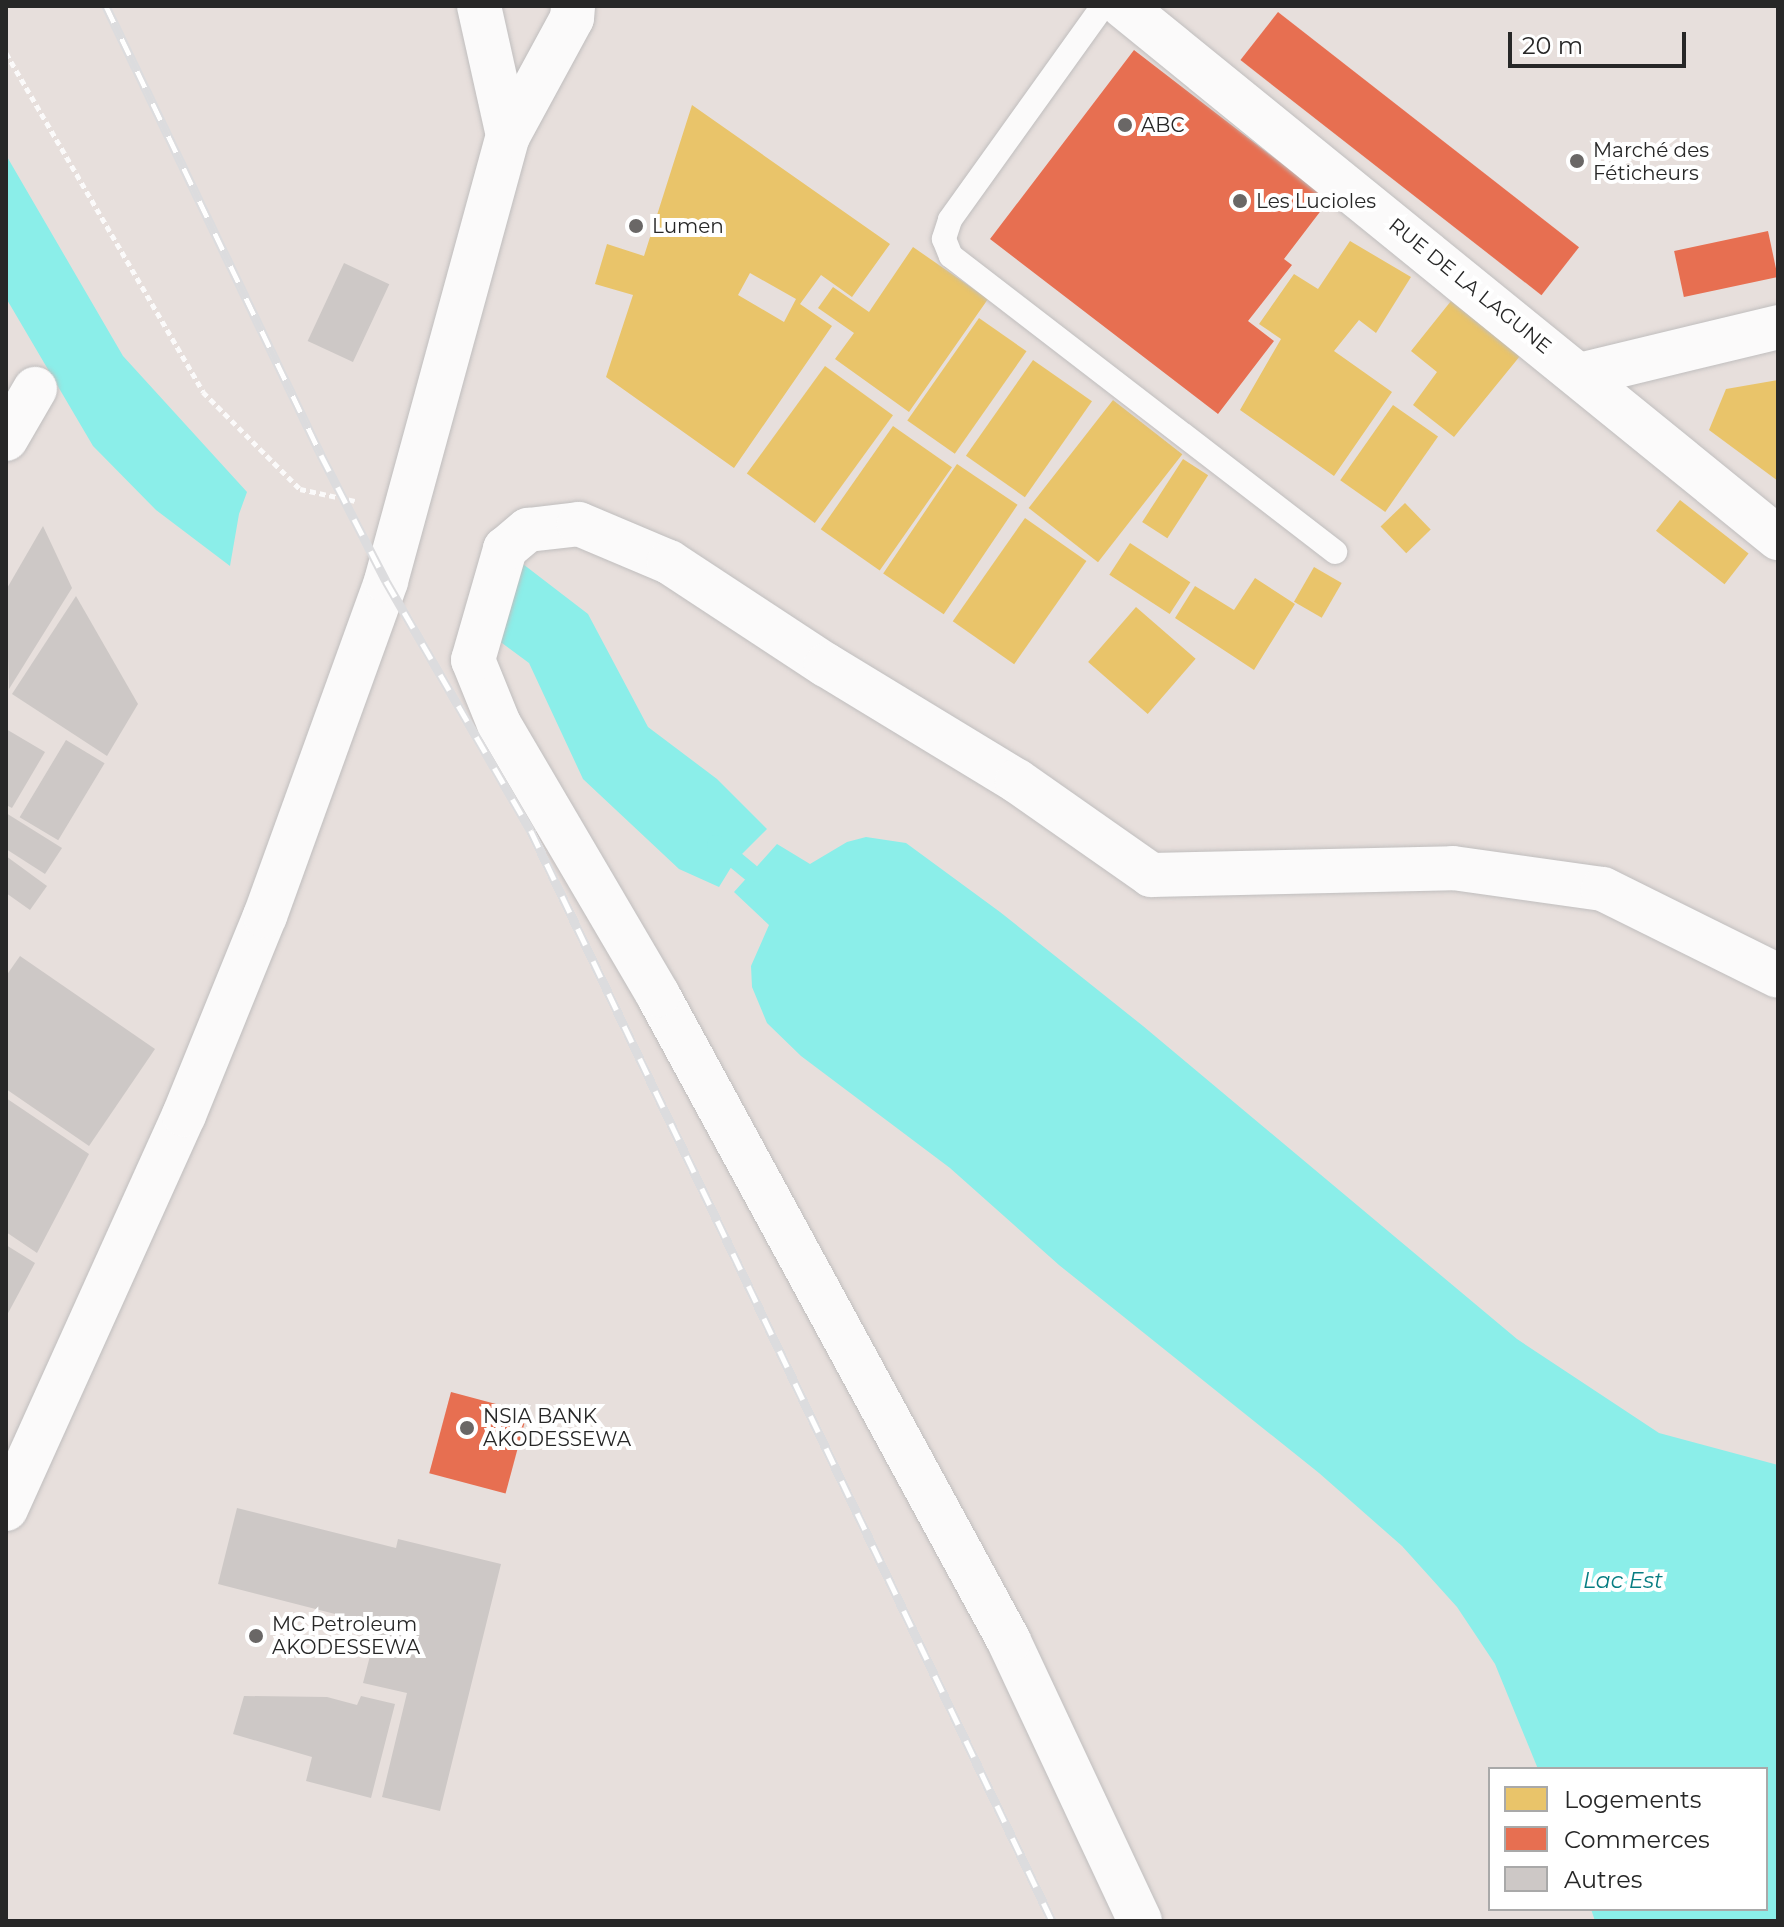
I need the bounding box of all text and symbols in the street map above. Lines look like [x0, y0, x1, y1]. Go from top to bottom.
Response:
scale bar [1512, 16, 1690, 66]
text: 20 m [1522, 31, 1583, 60]
place label: ABC [1141, 113, 1185, 137]
marker: ABC [1116, 116, 1134, 134]
place label: Marché des Féticheurs [1593, 138, 1709, 185]
marker: Marché des Féticheurs [1568, 152, 1586, 170]
place label: Les Lucioles [1256, 189, 1376, 213]
marker: Les Lucioles [1231, 192, 1249, 210]
street label: RUE DE LA LAGUNE [1384, 213, 1556, 359]
place label: Lumen [652, 214, 724, 238]
marker: Lumen [627, 217, 645, 235]
place label: NSIA BANK AKODESSEWA [483, 1404, 631, 1451]
marker: NSIA BANK AKODESSEWA [458, 1419, 476, 1437]
water label: Lac Est [1583, 1568, 1663, 1594]
place label: MC Petroleum AKODESSEWA [272, 1612, 420, 1659]
marker: MC Petroleum AKODESSEWA [247, 1627, 265, 1645]
legend [1488, 1767, 1768, 1911]
text: Logements [1564, 1785, 1702, 1814]
text: Commerces [1564, 1825, 1710, 1854]
text: Autres [1564, 1865, 1642, 1894]

